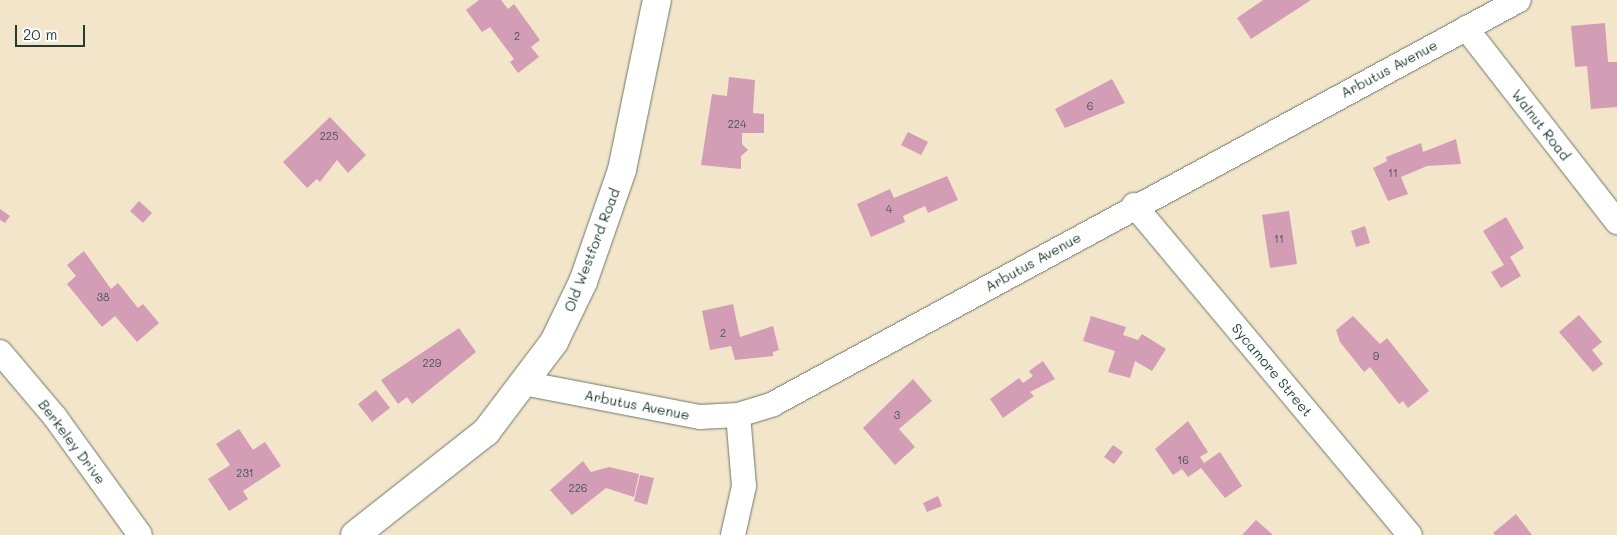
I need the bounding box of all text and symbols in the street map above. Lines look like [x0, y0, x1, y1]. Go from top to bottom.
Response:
scale bar [18, 15, 88, 47]
text: 20 m [23, 24, 57, 44]
house number: 2 [514, 29, 520, 43]
street label: Arbutus Avenue [1338, 37, 1440, 101]
street label: Walnut Road [1508, 86, 1574, 164]
house number: 6 [1087, 99, 1093, 113]
house number: 224 [728, 117, 746, 131]
house number: 225 [320, 129, 338, 143]
house number: 11 [1388, 166, 1398, 180]
street label: Old Westford Road [561, 186, 623, 314]
house number: 4 [886, 202, 892, 216]
street label: Arbutus Avenue [982, 229, 1084, 295]
house number: 11 [1274, 232, 1284, 246]
house number: 38 [96, 290, 110, 304]
street label: Sycamore Street [1228, 320, 1316, 420]
house number: 2 [720, 326, 726, 340]
house number: 9 [1373, 349, 1379, 363]
house number: 229 [423, 356, 441, 370]
street label: Arbutus Avenue [583, 387, 691, 423]
street label: Berkeley Drive [35, 396, 109, 488]
house number: 3 [894, 408, 900, 422]
house number: 16 [1177, 453, 1189, 467]
house number: 231 [236, 466, 254, 480]
house number: 226 [569, 481, 587, 495]

